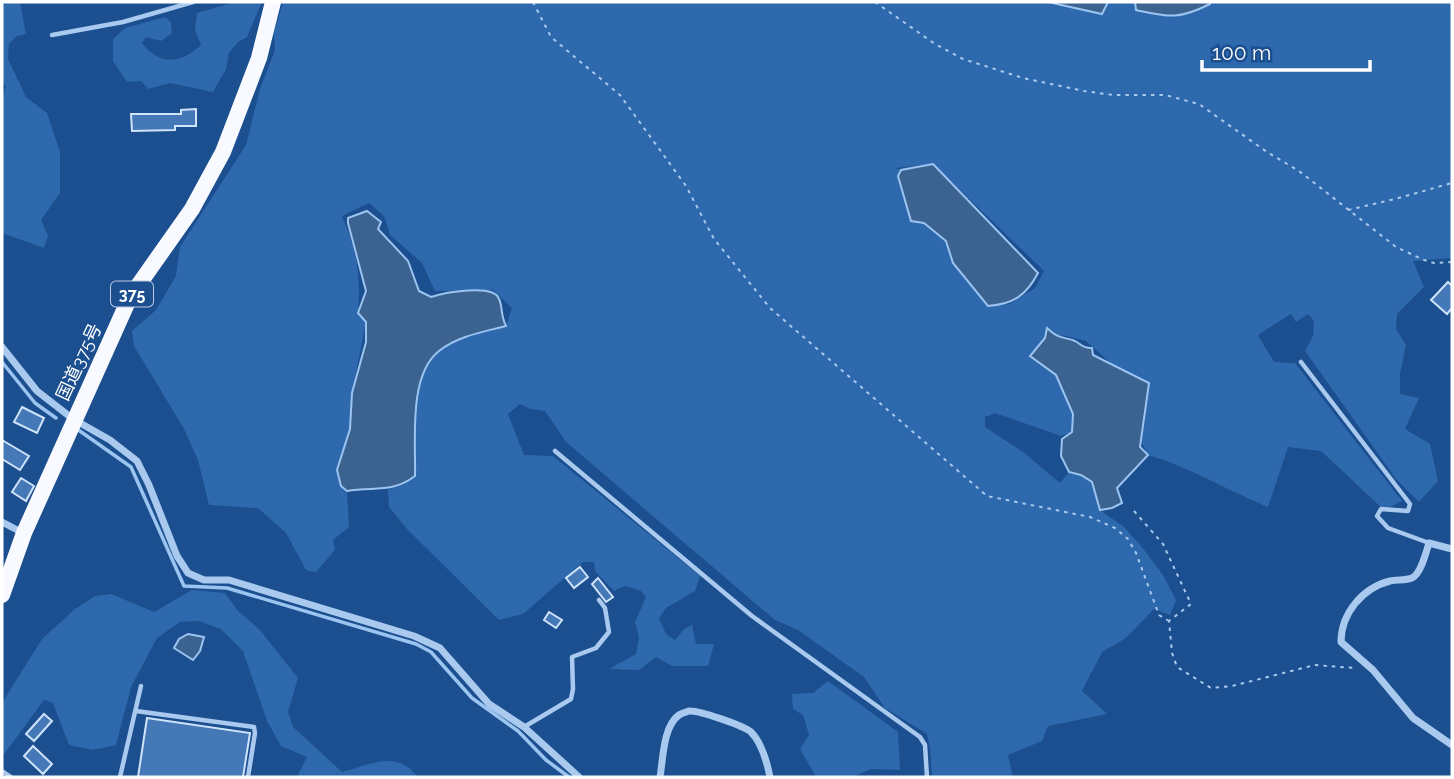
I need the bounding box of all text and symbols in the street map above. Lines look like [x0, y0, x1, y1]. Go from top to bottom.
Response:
scale bar [1202, 28, 1370, 72]
text: 100 m [1212, 40, 1271, 65]
road number: 375 [111, 282, 153, 306]
street label: 国道375号 [52, 320, 106, 404]

